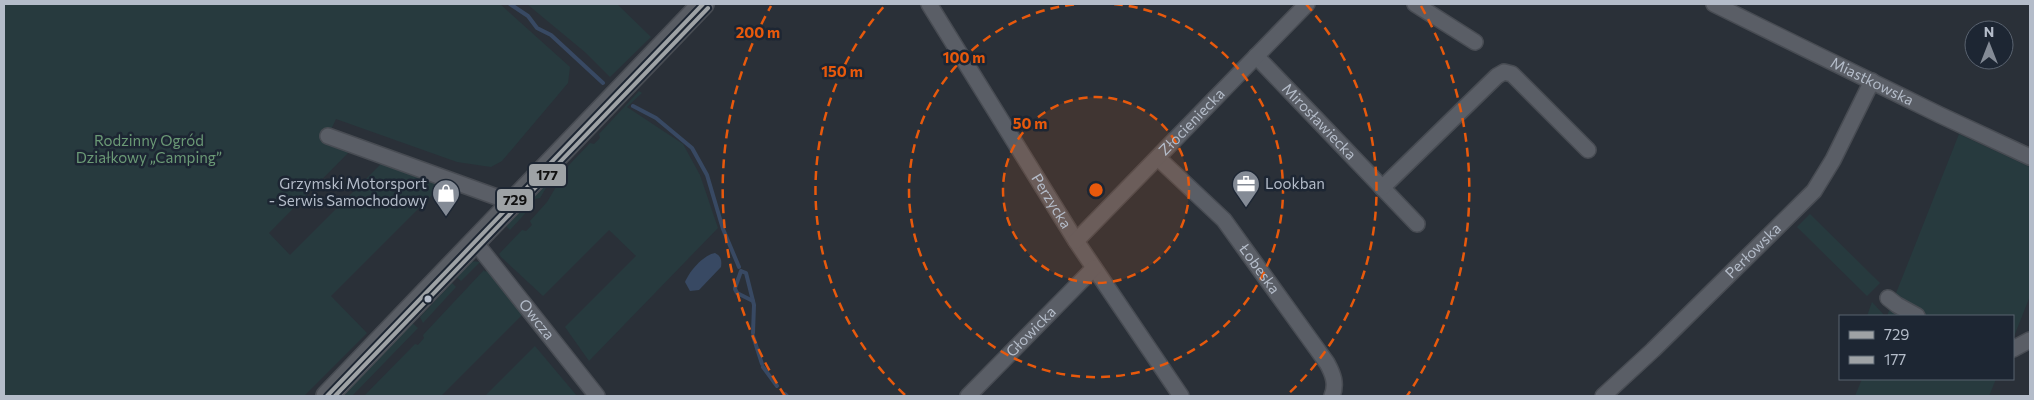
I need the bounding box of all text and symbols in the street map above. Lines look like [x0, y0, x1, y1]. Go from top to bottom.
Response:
north arrow [1964, 20, 2014, 70]
text: 200 m [736, 23, 780, 41]
text: N [1984, 23, 1994, 40]
text: 100 m [943, 48, 985, 66]
street label: Miastkowska [1828, 53, 1917, 109]
text: 150 m [821, 62, 863, 80]
street label: Mirosławiecka [1279, 79, 1360, 163]
street label: Złocieniecka [1155, 84, 1228, 159]
text: 50 m [1013, 114, 1047, 132]
park label: Rodzinny Ogród Działkowy „Camping” [76, 131, 222, 166]
line badge: 177 [528, 163, 567, 187]
text: 177 [536, 166, 558, 183]
office icon: Lookban [1231, 169, 1261, 208]
street label: Perzycka [1028, 170, 1076, 231]
place label: Grzymski Motorsport - Serwis Samochodowy [269, 174, 427, 209]
place label: Lookban [1265, 174, 1325, 192]
shop icon: Grzymski Motorsport - Serwis Samochodowy [431, 178, 461, 217]
centre of rings [1087, 181, 1105, 199]
line badge: 729 [496, 188, 534, 212]
text: 729 [503, 191, 527, 208]
street label: Perłowska [1721, 219, 1784, 282]
street label: Łobeska [1236, 239, 1284, 297]
unlabelled marker [423, 294, 433, 304]
street label: Owcza [516, 295, 559, 343]
street label: Głowicka [1002, 302, 1059, 360]
legend [1839, 315, 2014, 380]
text: 729 [1884, 325, 1909, 343]
text: 177 [1884, 350, 1906, 368]

